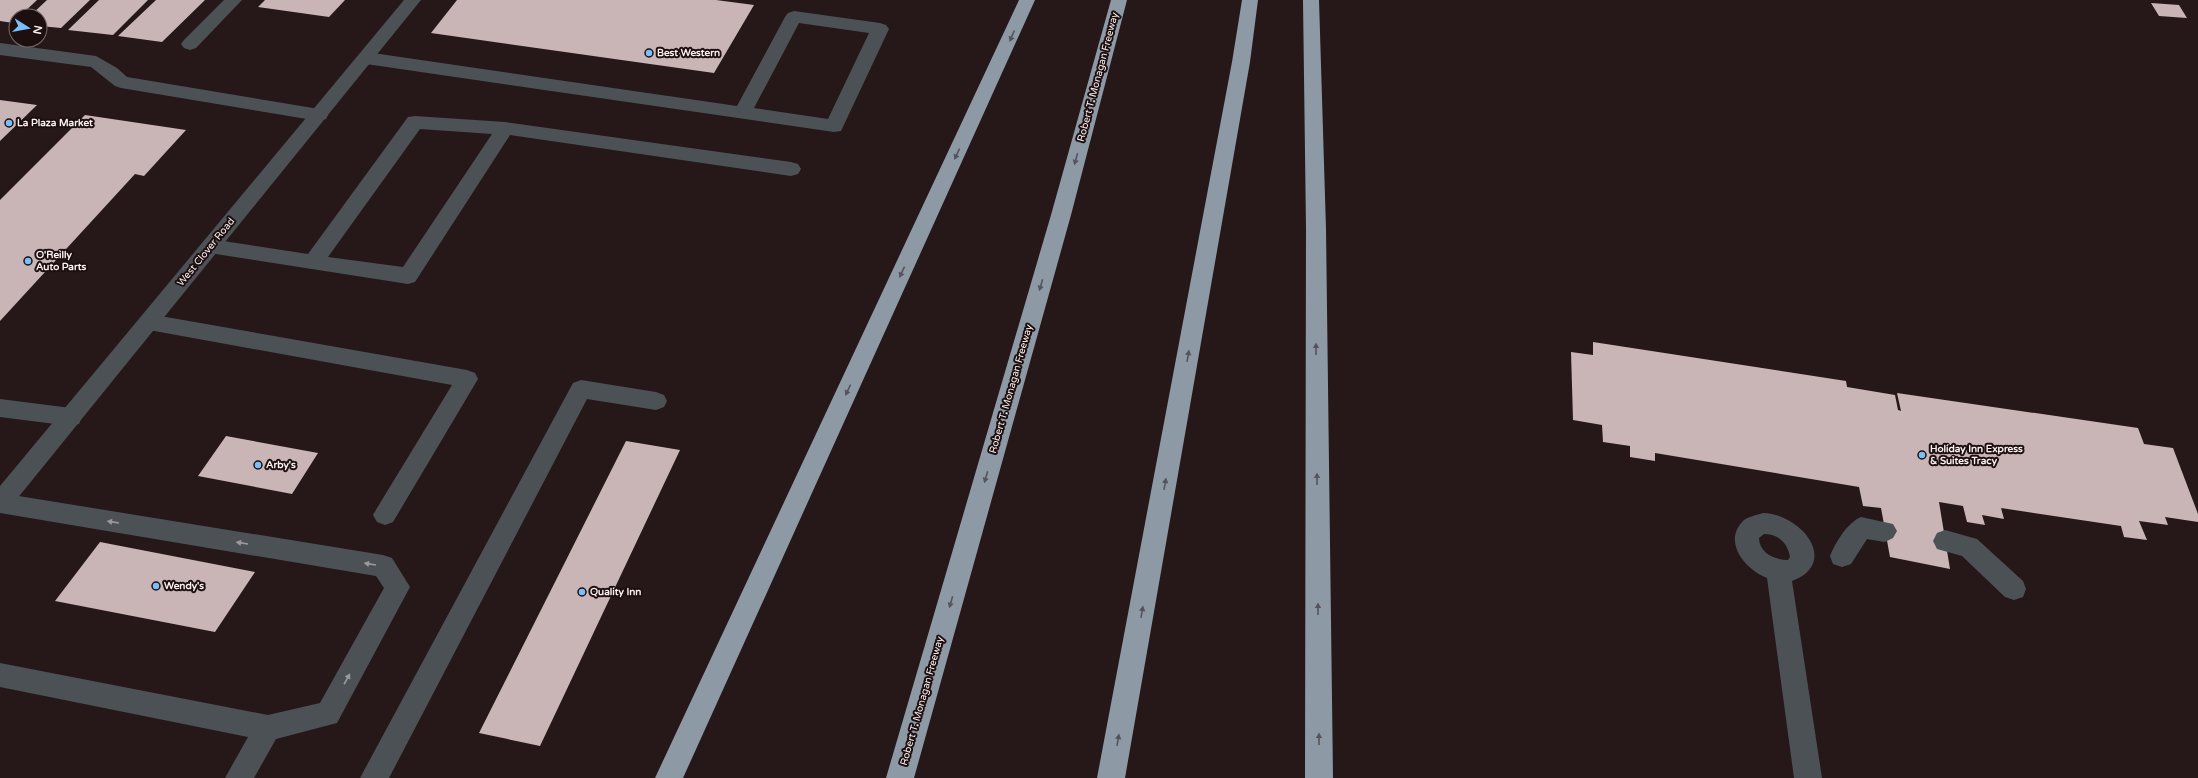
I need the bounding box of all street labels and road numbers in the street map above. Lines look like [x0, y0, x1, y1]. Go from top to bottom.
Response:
street label: Robert T. Monagan Freeway [1075, 10, 1121, 143]
street label: West Clover Road [175, 215, 237, 289]
street label: Robert T. Monagan Freeway [987, 323, 1035, 455]
street label: Robert T. Monagan Freeway [898, 635, 946, 767]

